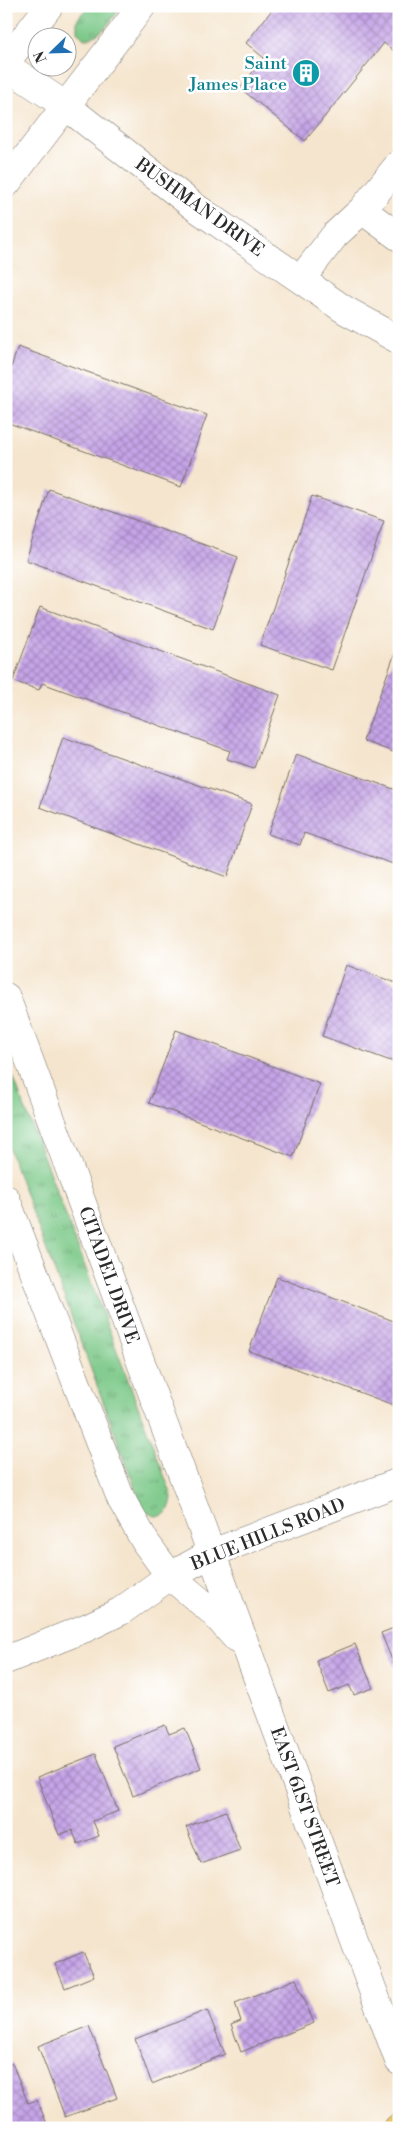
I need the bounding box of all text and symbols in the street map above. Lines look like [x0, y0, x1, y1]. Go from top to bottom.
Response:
north arrow [28, 28, 78, 78]
text: N [31, 48, 51, 65]
place label: Saint James Place [188, 52, 288, 96]
building icon: Saint James Place [291, 58, 321, 88]
street label: BUSHMAN DRIVE [130, 152, 269, 262]
street label: CITADEL DRIVE [73, 1203, 144, 1347]
street label: BLUE HILLS ROAD [187, 1493, 349, 1576]
street label: EAST 61ST STREET [265, 1724, 344, 1891]

